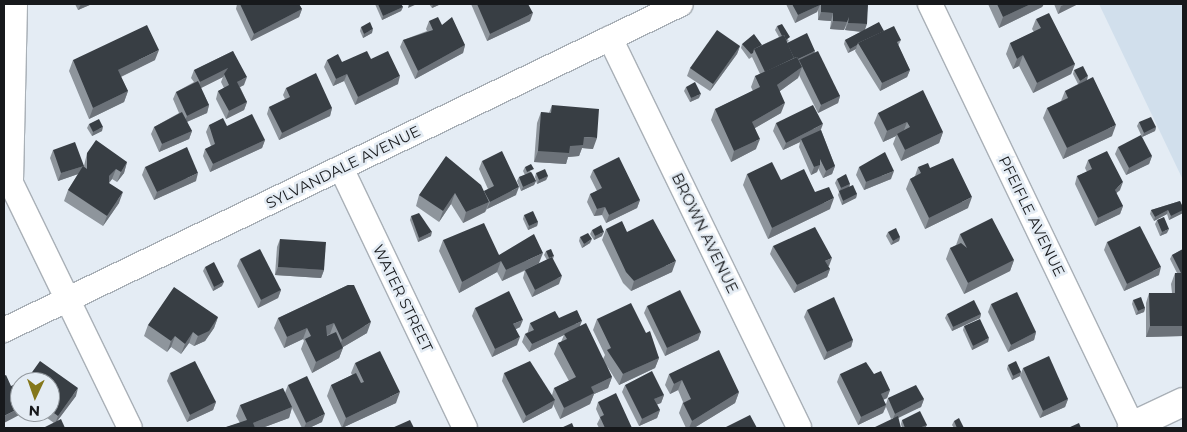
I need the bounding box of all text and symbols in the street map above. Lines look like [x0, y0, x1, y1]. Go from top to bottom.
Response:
street label: SYLVANDALE AVENUE [263, 122, 423, 212]
street label: PFEIFLE AVENUE [995, 153, 1069, 279]
street label: BROWN AVENUE [668, 170, 742, 296]
street label: WATER STREET [369, 241, 437, 355]
north arrow [10, 372, 60, 422]
text: N [28, 402, 40, 420]

